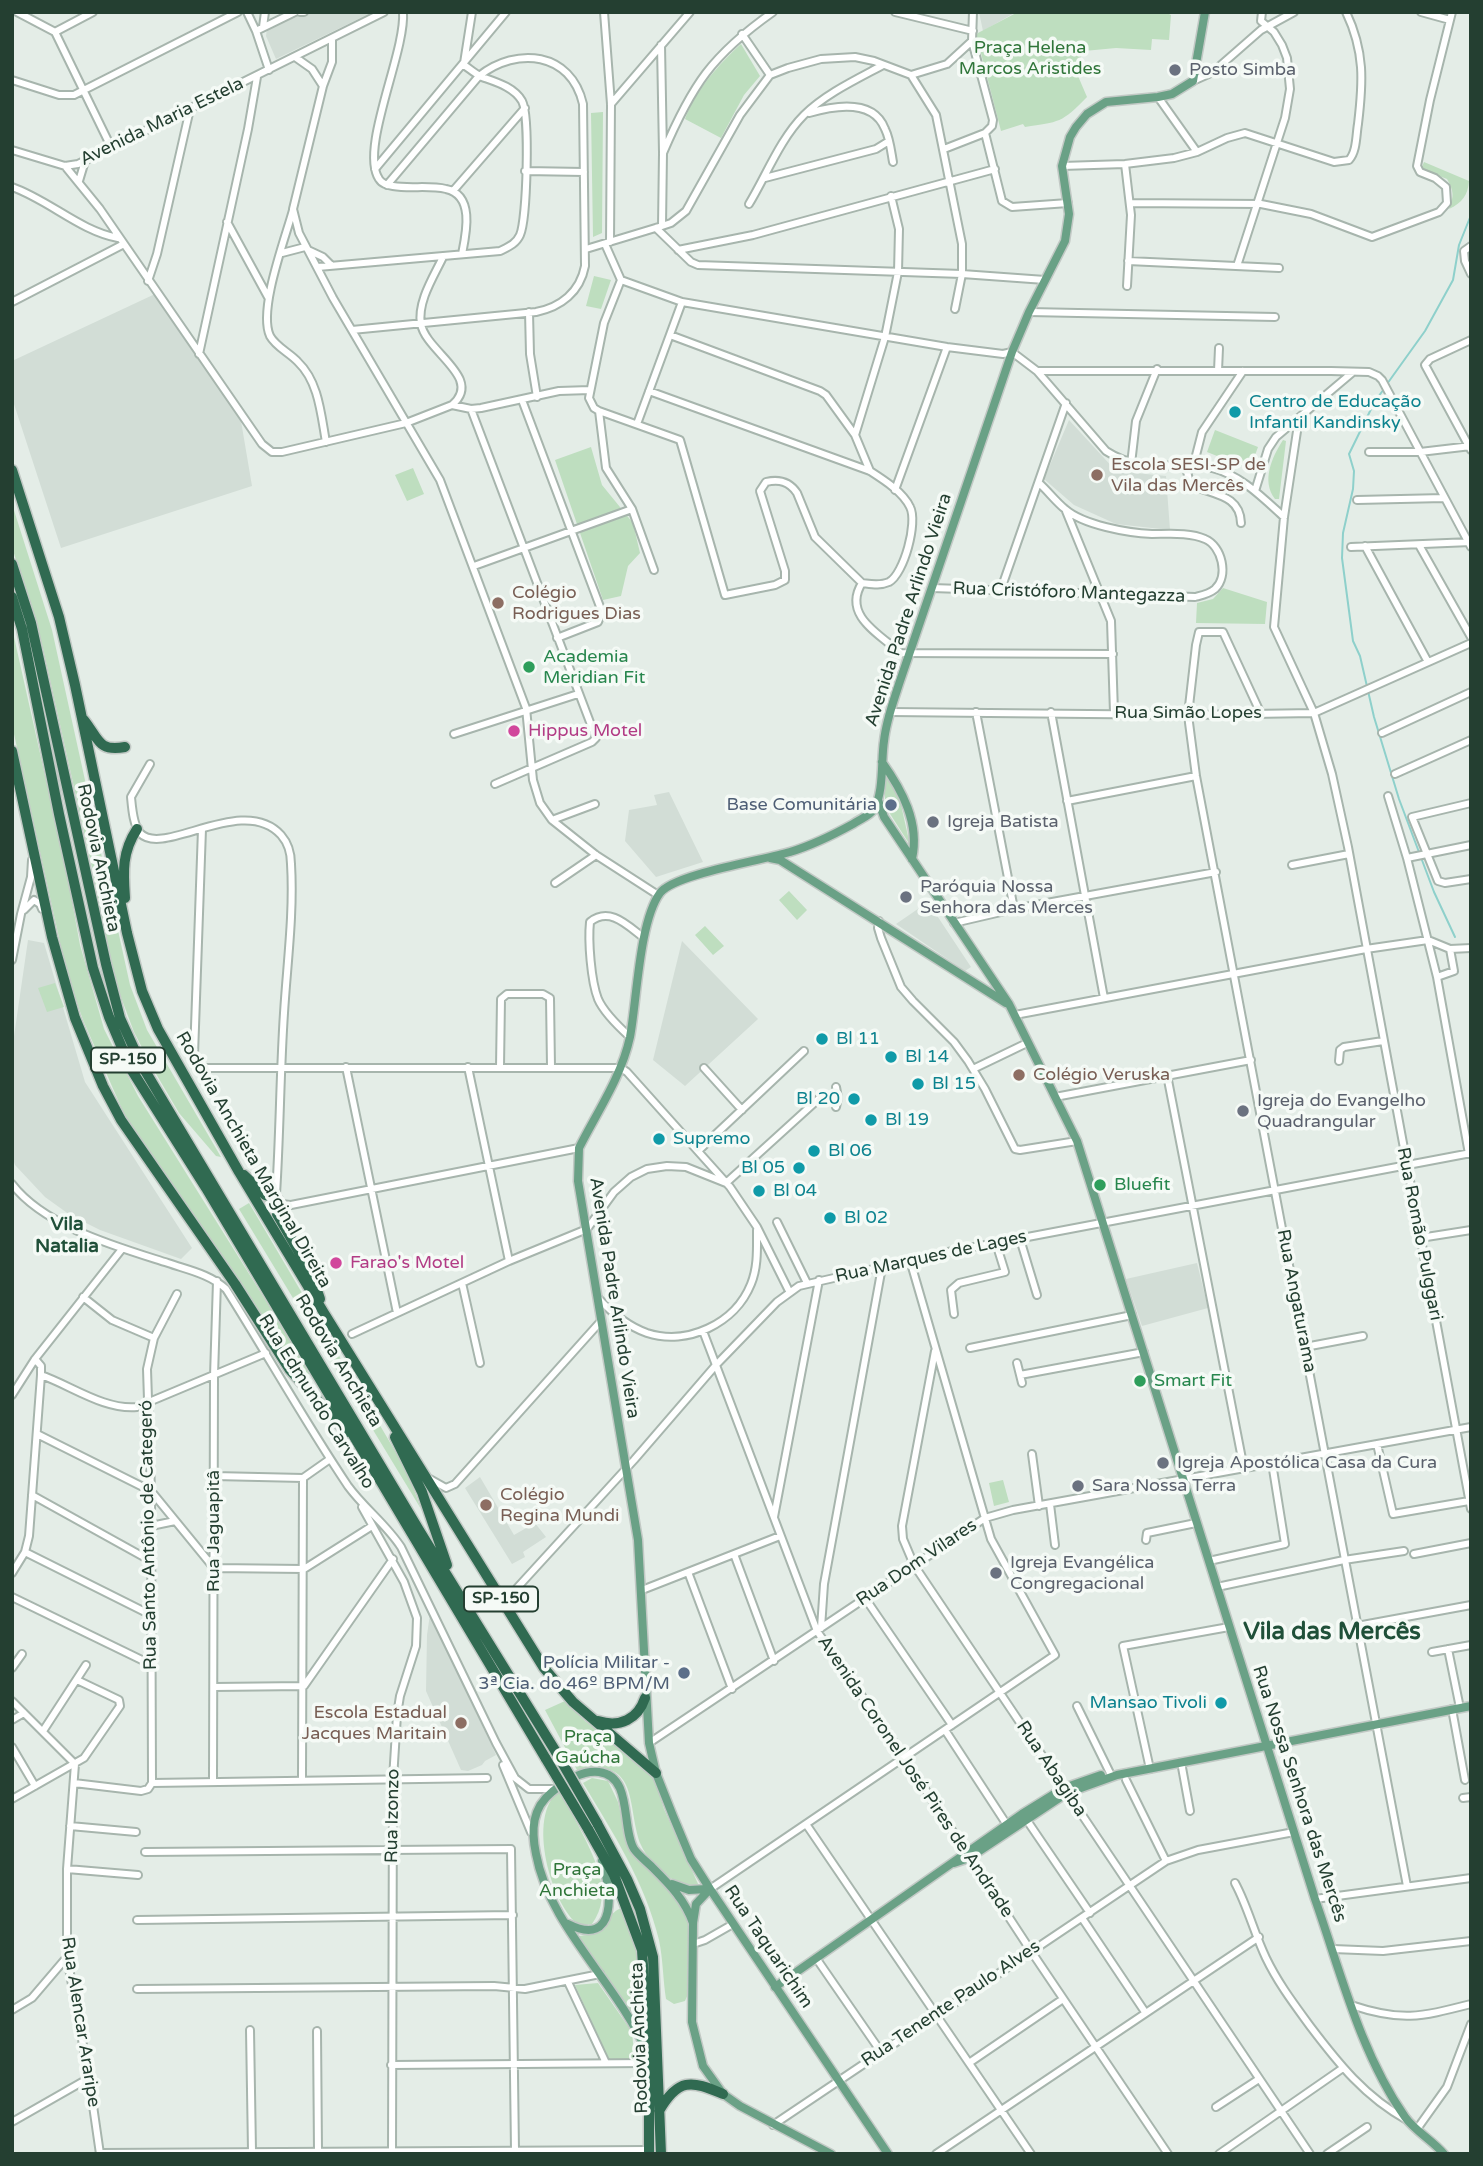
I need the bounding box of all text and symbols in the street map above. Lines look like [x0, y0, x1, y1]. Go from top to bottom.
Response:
park label: Praça Helena Marcos Aristides [959, 37, 1101, 80]
place label: Posto Simba [1189, 59, 1296, 81]
marker: Posto Simba [1167, 62, 1183, 78]
street label: Avenida Maria Estela [77, 73, 247, 171]
place label: Centro de Educação Infantil Kandinsky [1249, 391, 1421, 434]
marker: Centro de Educação Infantil Kandinsky [1227, 404, 1243, 420]
place label: Escola SESI-SP de Vila das Mercês [1111, 454, 1266, 496]
marker: Escola SESI-SP de Vila das Mercês [1089, 467, 1105, 483]
street label: Avenida Padre Arlindo Vieira [861, 491, 957, 729]
street label: Rua Cristóforo Mantegazza [952, 578, 1186, 608]
place label: Colégio Rodrigues Dias [512, 582, 641, 624]
marker: Colégio Rodrigues Dias [490, 595, 506, 611]
place label: Academia Meridian Fit [543, 646, 645, 688]
marker: Academia Meridian Fit [521, 659, 537, 675]
street label: Rua Simão Lopes [1114, 702, 1262, 724]
place label: Hippus Motel [528, 720, 642, 742]
marker: Hippus Motel [506, 723, 522, 739]
street label: Rodovia Anchieta [72, 782, 124, 934]
place label: Base Comunitária [726, 794, 877, 816]
marker: Base Comunitária [883, 797, 899, 813]
place label: Igreja Batista [947, 811, 1059, 833]
marker: Igreja Batista [925, 814, 941, 830]
place label: Paróquia Nossa Senhora das Merces [920, 876, 1093, 918]
marker: Paróquia Nossa Senhora das Merces [898, 889, 914, 905]
street label: Rodovia Anchieta Marginal Direita [171, 1028, 335, 1292]
place label: Bl 11 [836, 1028, 880, 1050]
marker: Bl 11 [814, 1031, 830, 1047]
place label: Bl 14 [905, 1046, 949, 1068]
road number: SP-150 [91, 1048, 165, 1072]
marker: Bl 14 [883, 1049, 899, 1065]
place label: Colégio Veruska [1033, 1064, 1170, 1086]
marker: Colégio Veruska [1011, 1067, 1027, 1083]
place label: Bl 15 [932, 1073, 976, 1095]
marker: Bl 15 [910, 1076, 926, 1092]
place label: Bl 20 [796, 1088, 840, 1110]
place label: Igreja do Evangelho Quadrangular [1257, 1090, 1426, 1132]
marker: Bl 20 [846, 1091, 862, 1107]
marker: Igreja do Evangelho Quadrangular [1235, 1103, 1251, 1119]
place label: Bl 19 [885, 1109, 929, 1131]
marker: Bl 19 [863, 1112, 879, 1128]
place label: Supremo [673, 1128, 751, 1150]
marker: Supremo [651, 1131, 667, 1147]
place label: Bl 06 [828, 1140, 872, 1162]
marker: Bl 06 [806, 1143, 822, 1159]
street label: Rua Romão Pulggari [1392, 1145, 1446, 1323]
place label: Bl 05 [741, 1157, 785, 1179]
marker: Bl 05 [791, 1160, 807, 1176]
place label: Bluefit [1114, 1174, 1170, 1196]
street label: Avenida Padre Arlindo Vieira [584, 1176, 644, 1420]
marker: Bluefit [1092, 1177, 1108, 1193]
place label: Bl 04 [773, 1180, 817, 1202]
marker: Bl 04 [751, 1183, 767, 1199]
place label: Bl 02 [844, 1207, 888, 1229]
marker: Bl 02 [822, 1210, 838, 1226]
district label: Vila Natalia [35, 1214, 99, 1258]
street label: Rua Marques de Lages [833, 1226, 1029, 1288]
street label: Rua Angaturama [1272, 1227, 1320, 1375]
place label: Farao's Motel [350, 1252, 464, 1274]
marker: Farao's Motel [328, 1255, 344, 1271]
street label: Rodovia Anchieta [290, 1291, 386, 1431]
street label: Rua Edmundo Carvalho [253, 1311, 379, 1493]
place label: Smart Fit [1154, 1370, 1232, 1392]
marker: Smart Fit [1132, 1373, 1148, 1389]
street label: Rua Santo Antônio de Categeró [136, 1400, 162, 1670]
place label: Igreja Apostólica Casa da Cura [1177, 1452, 1437, 1474]
marker: Igreja Apostólica Casa da Cura [1155, 1455, 1171, 1471]
street label: Rua Jaguapitâ [203, 1470, 225, 1592]
place label: Sara Nossa Terra [1092, 1475, 1236, 1497]
marker: Sara Nossa Terra [1070, 1478, 1086, 1494]
place label: Colégio Regina Mundi [500, 1484, 620, 1526]
marker: Colégio Regina Mundi [478, 1497, 494, 1513]
street label: Rua Dom Vilares [853, 1515, 981, 1611]
place label: Igreja Evangélica Congregacional [1010, 1552, 1154, 1594]
marker: Igreja Evangélica Congregacional [988, 1565, 1004, 1581]
road number: SP-150 [464, 1586, 538, 1611]
district label: Vila das Mercês [1243, 1619, 1421, 1647]
street label: Avenida Coronel José Pires de Andrade [812, 1632, 1018, 1922]
place label: Polícia Militar - 3ª Cia. do 46º BPM/M [478, 1652, 670, 1694]
street label: Rua Nossa Senhora das Mercês [1247, 1663, 1351, 1925]
marker: Polícia Militar - 3ª Cia. do 46º BPM/M [676, 1665, 692, 1681]
place label: Mansao Tivoli [1090, 1692, 1207, 1714]
marker: Mansao Tivoli [1213, 1695, 1229, 1711]
place label: Escola Estadual Jacques Maritain [302, 1702, 447, 1744]
marker: Escola Estadual Jacques Maritain [453, 1715, 469, 1731]
street label: Rua Abagiba [1011, 1717, 1091, 1821]
park label: Praça Gaúcha [555, 1726, 621, 1768]
street label: Rua Izonzo [381, 1769, 405, 1863]
park label: Praça Anchieta [539, 1859, 615, 1902]
street label: Rua Taquarichim [719, 1881, 817, 2013]
street label: Rua Alencar Araripe [56, 1935, 104, 2109]
street label: Rua Tenente Paulo Alves [858, 1936, 1044, 2072]
street label: Rodovia Anchieta [627, 1962, 653, 2114]

